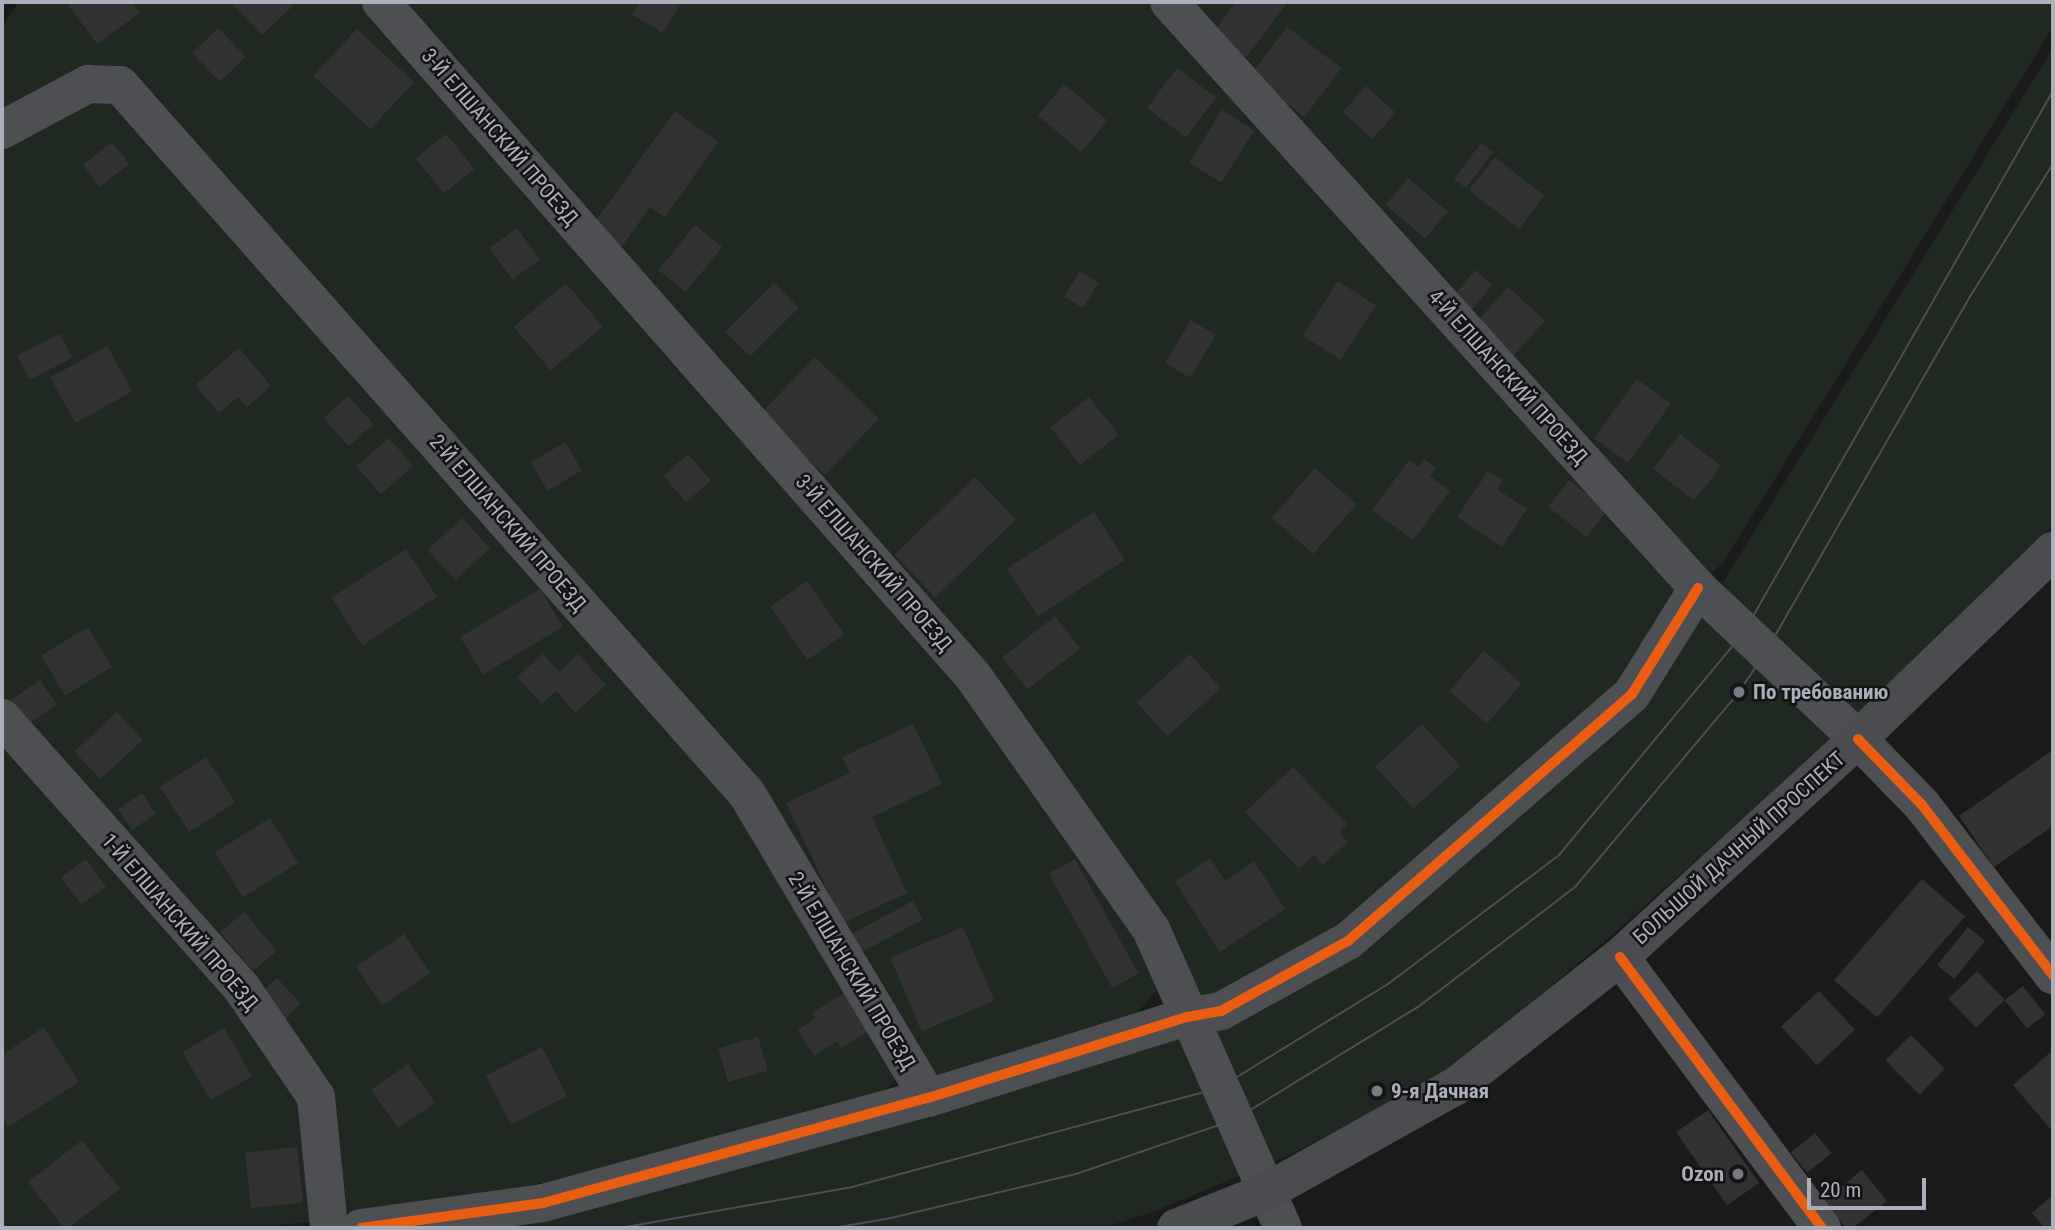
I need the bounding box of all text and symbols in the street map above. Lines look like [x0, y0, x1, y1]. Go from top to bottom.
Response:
street label: 3-Й ЕЛШАНСКИЙ ПРОЕЗД [416, 43, 584, 231]
street label: 4-Й ЕЛШАНСКИЙ ПРОЕЗД [1423, 285, 1593, 469]
street label: 2-Й ЕЛШАНСКИЙ ПРОЕЗД [424, 429, 592, 617]
street label: 3-Й ЕЛШАНСКИЙ ПРОЕЗД [790, 469, 958, 657]
place label: По требованию [1753, 679, 1888, 705]
marker: По требованию [1731, 684, 1747, 700]
street label: БОЛЬШОЙ ДАЧНЫЙ ПРОСПЕКТ [1628, 746, 1850, 950]
street label: 1-Й ЕЛШАНСКИЙ ПРОЕЗД [96, 828, 264, 1016]
street label: 2-Й ЕЛШАНСКИЙ ПРОЕЗД [783, 868, 921, 1074]
place label: 9-я Дачная [1391, 1078, 1489, 1104]
marker: 9-я Дачная [1369, 1083, 1385, 1099]
place label: Ozon [1681, 1161, 1724, 1187]
scale bar [1810, 1164, 1929, 1208]
marker: Ozon [1730, 1166, 1746, 1182]
text: 20 m [1820, 1178, 1861, 1202]

